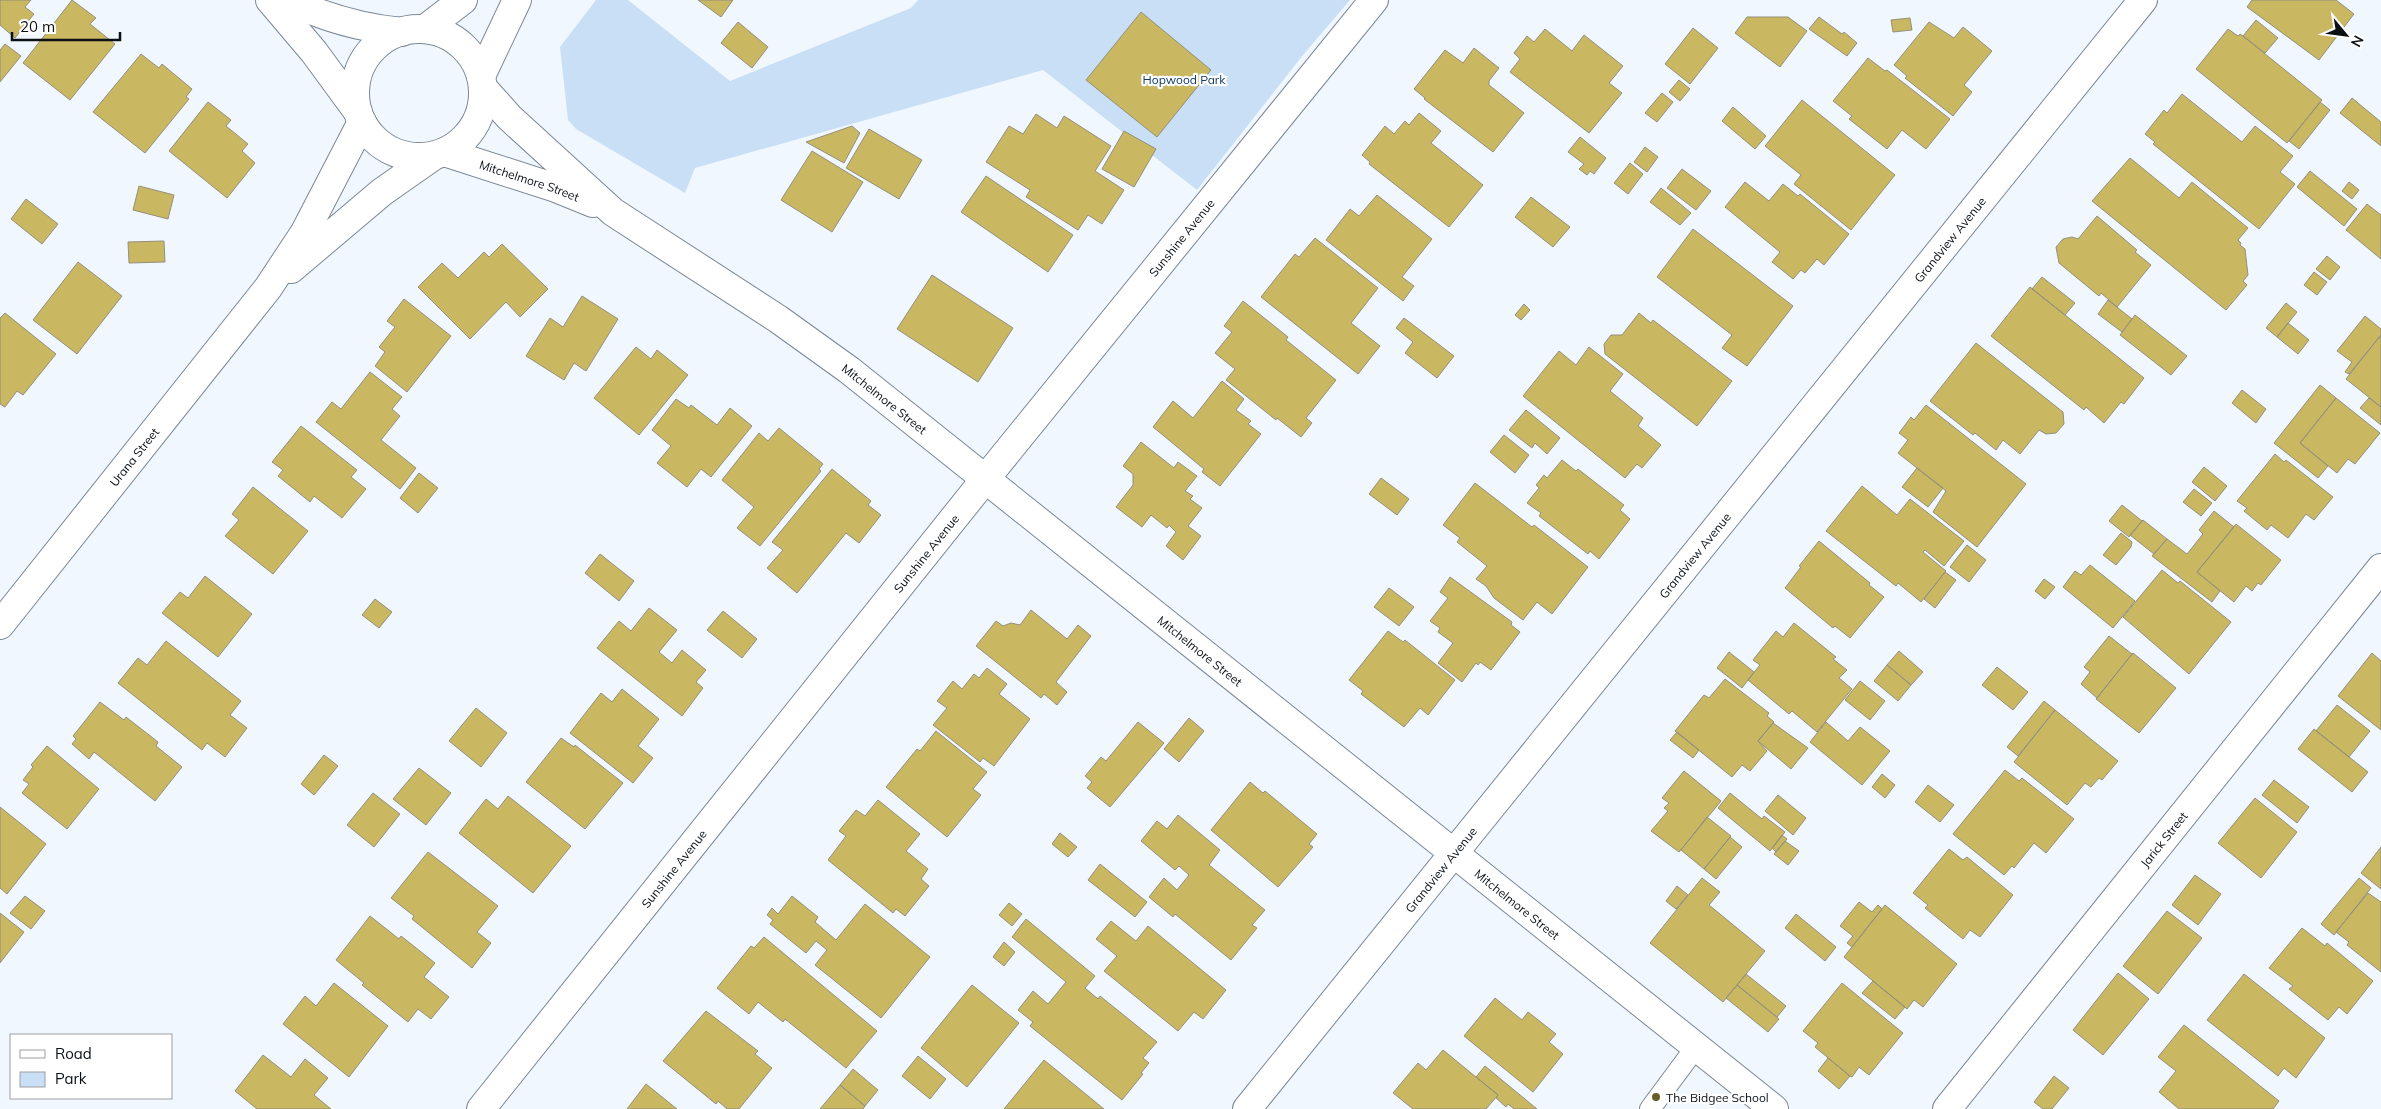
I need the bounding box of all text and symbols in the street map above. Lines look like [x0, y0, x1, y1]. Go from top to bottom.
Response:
scale bar [12, 10, 120, 42]
north arrow [2321, 10, 2371, 60]
text: 20 m [20, 17, 55, 36]
text: N [2347, 32, 2368, 50]
park label: Hopwood Park [1143, 72, 1226, 87]
street label: Mitchelmore Street [478, 156, 582, 204]
street label: Grandview Avenue [1911, 194, 1989, 285]
street label: Sunshine Avenue [1145, 196, 1217, 279]
street label: Mitchelmore Street [839, 360, 930, 437]
street label: Urana Street [106, 424, 162, 489]
street label: Grandview Avenue [1655, 509, 1733, 601]
street label: Sunshine Avenue [890, 511, 962, 595]
street label: Mitchelmore Street [1155, 612, 1246, 689]
street label: Jarick Street [2137, 808, 2190, 870]
street label: Grandview Avenue [1402, 824, 1480, 915]
street label: Sunshine Avenue [638, 826, 709, 911]
street label: Mitchelmore Street [1472, 866, 1563, 942]
legend [10, 1034, 172, 1099]
text: Road [55, 1044, 92, 1063]
text: Park [55, 1069, 87, 1088]
place label: The Bidgee School [1666, 1090, 1769, 1105]
marker: The Bidgee School [1650, 1091, 1662, 1103]

